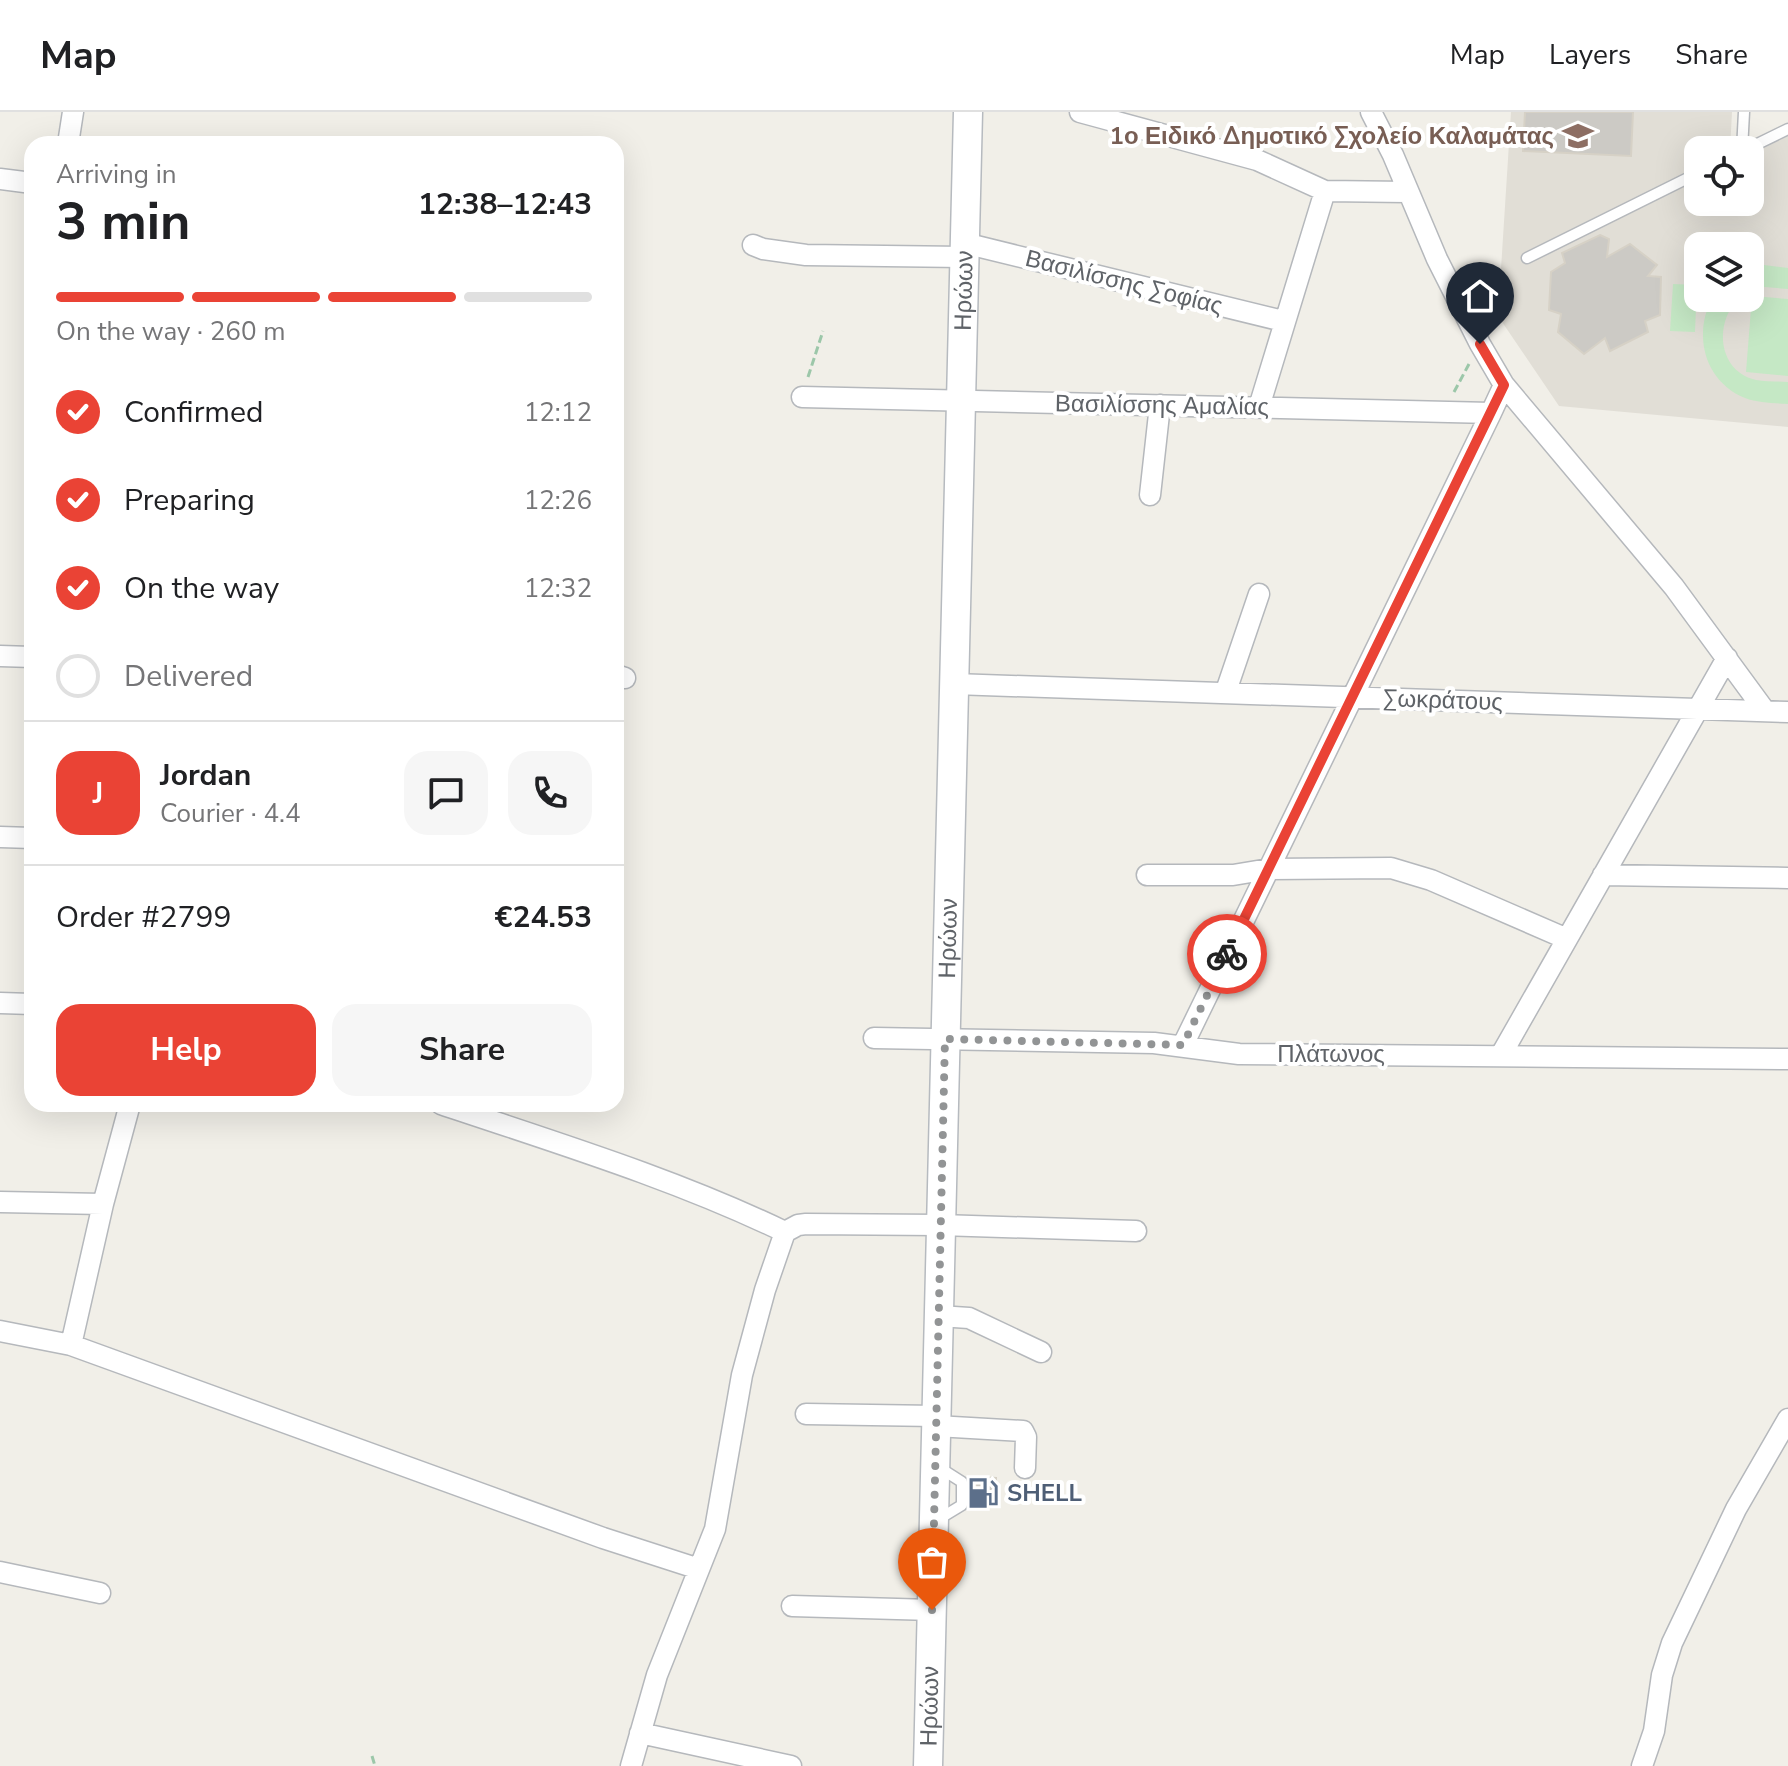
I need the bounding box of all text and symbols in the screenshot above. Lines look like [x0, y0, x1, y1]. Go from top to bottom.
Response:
text: Map [40, 30, 117, 81]
text: Map [1450, 36, 1505, 74]
text: Layers [1549, 36, 1631, 74]
text: Share [1675, 36, 1748, 74]
school or university icon: 1ο Ειδικό Δημοτικό Σχολείο Καλαμάτας [1561, 119, 1595, 153]
place label: 1ο Ειδικό Δημοτικό Σχολείο Καλαμάτας [1109, 120, 1554, 152]
map controls [1684, 136, 1764, 312]
button: locate [1684, 136, 1764, 216]
text: Arriving in [56, 157, 177, 192]
text: 12:38–12:43 [418, 184, 592, 225]
text: 3 min [56, 186, 191, 257]
button: layers [1684, 232, 1764, 312]
street label: Βασιλίσσης Σοφίας [1022, 242, 1226, 322]
street label: Ηρώων [947, 250, 981, 331]
pin [1446, 262, 1514, 344]
icon: home [1458, 274, 1502, 318]
text: On the way · 260 m [56, 314, 285, 349]
street label: Βασιλίσσης Αμαλίας [1055, 387, 1269, 423]
icon: check [56, 390, 100, 434]
text: Confirmed [124, 392, 264, 433]
text: 12:12 [524, 395, 592, 430]
icon: check [56, 478, 100, 522]
text: Preparing [124, 480, 255, 521]
text: 12:26 [524, 483, 592, 518]
icon: check [56, 566, 100, 610]
text: On the way [124, 568, 279, 609]
text: 12:32 [524, 571, 592, 606]
text: Delivered [124, 656, 253, 697]
street label: Σωκράτους [1383, 682, 1503, 718]
button: chat [404, 751, 488, 835]
button: phone [508, 751, 592, 835]
text: Jordan [160, 755, 251, 796]
text: J [93, 773, 103, 814]
text: Courier · 4.4 [160, 796, 301, 831]
text: Order #2799 [56, 897, 231, 938]
text: €24.53 [495, 897, 592, 938]
street label: Ηρώων [931, 898, 965, 979]
courier [1187, 914, 1267, 994]
icon: bike [1205, 932, 1249, 976]
button: Help [56, 1004, 316, 1096]
button: Share [332, 1004, 592, 1096]
street label: Πλάτωνος [1277, 1038, 1385, 1070]
fuel station icon: SHELL [966, 1476, 1000, 1510]
place label: SHELL [1007, 1477, 1083, 1509]
pin [898, 1528, 966, 1610]
icon: bag [910, 1540, 954, 1584]
street label: Ηρώων [912, 1665, 946, 1747]

